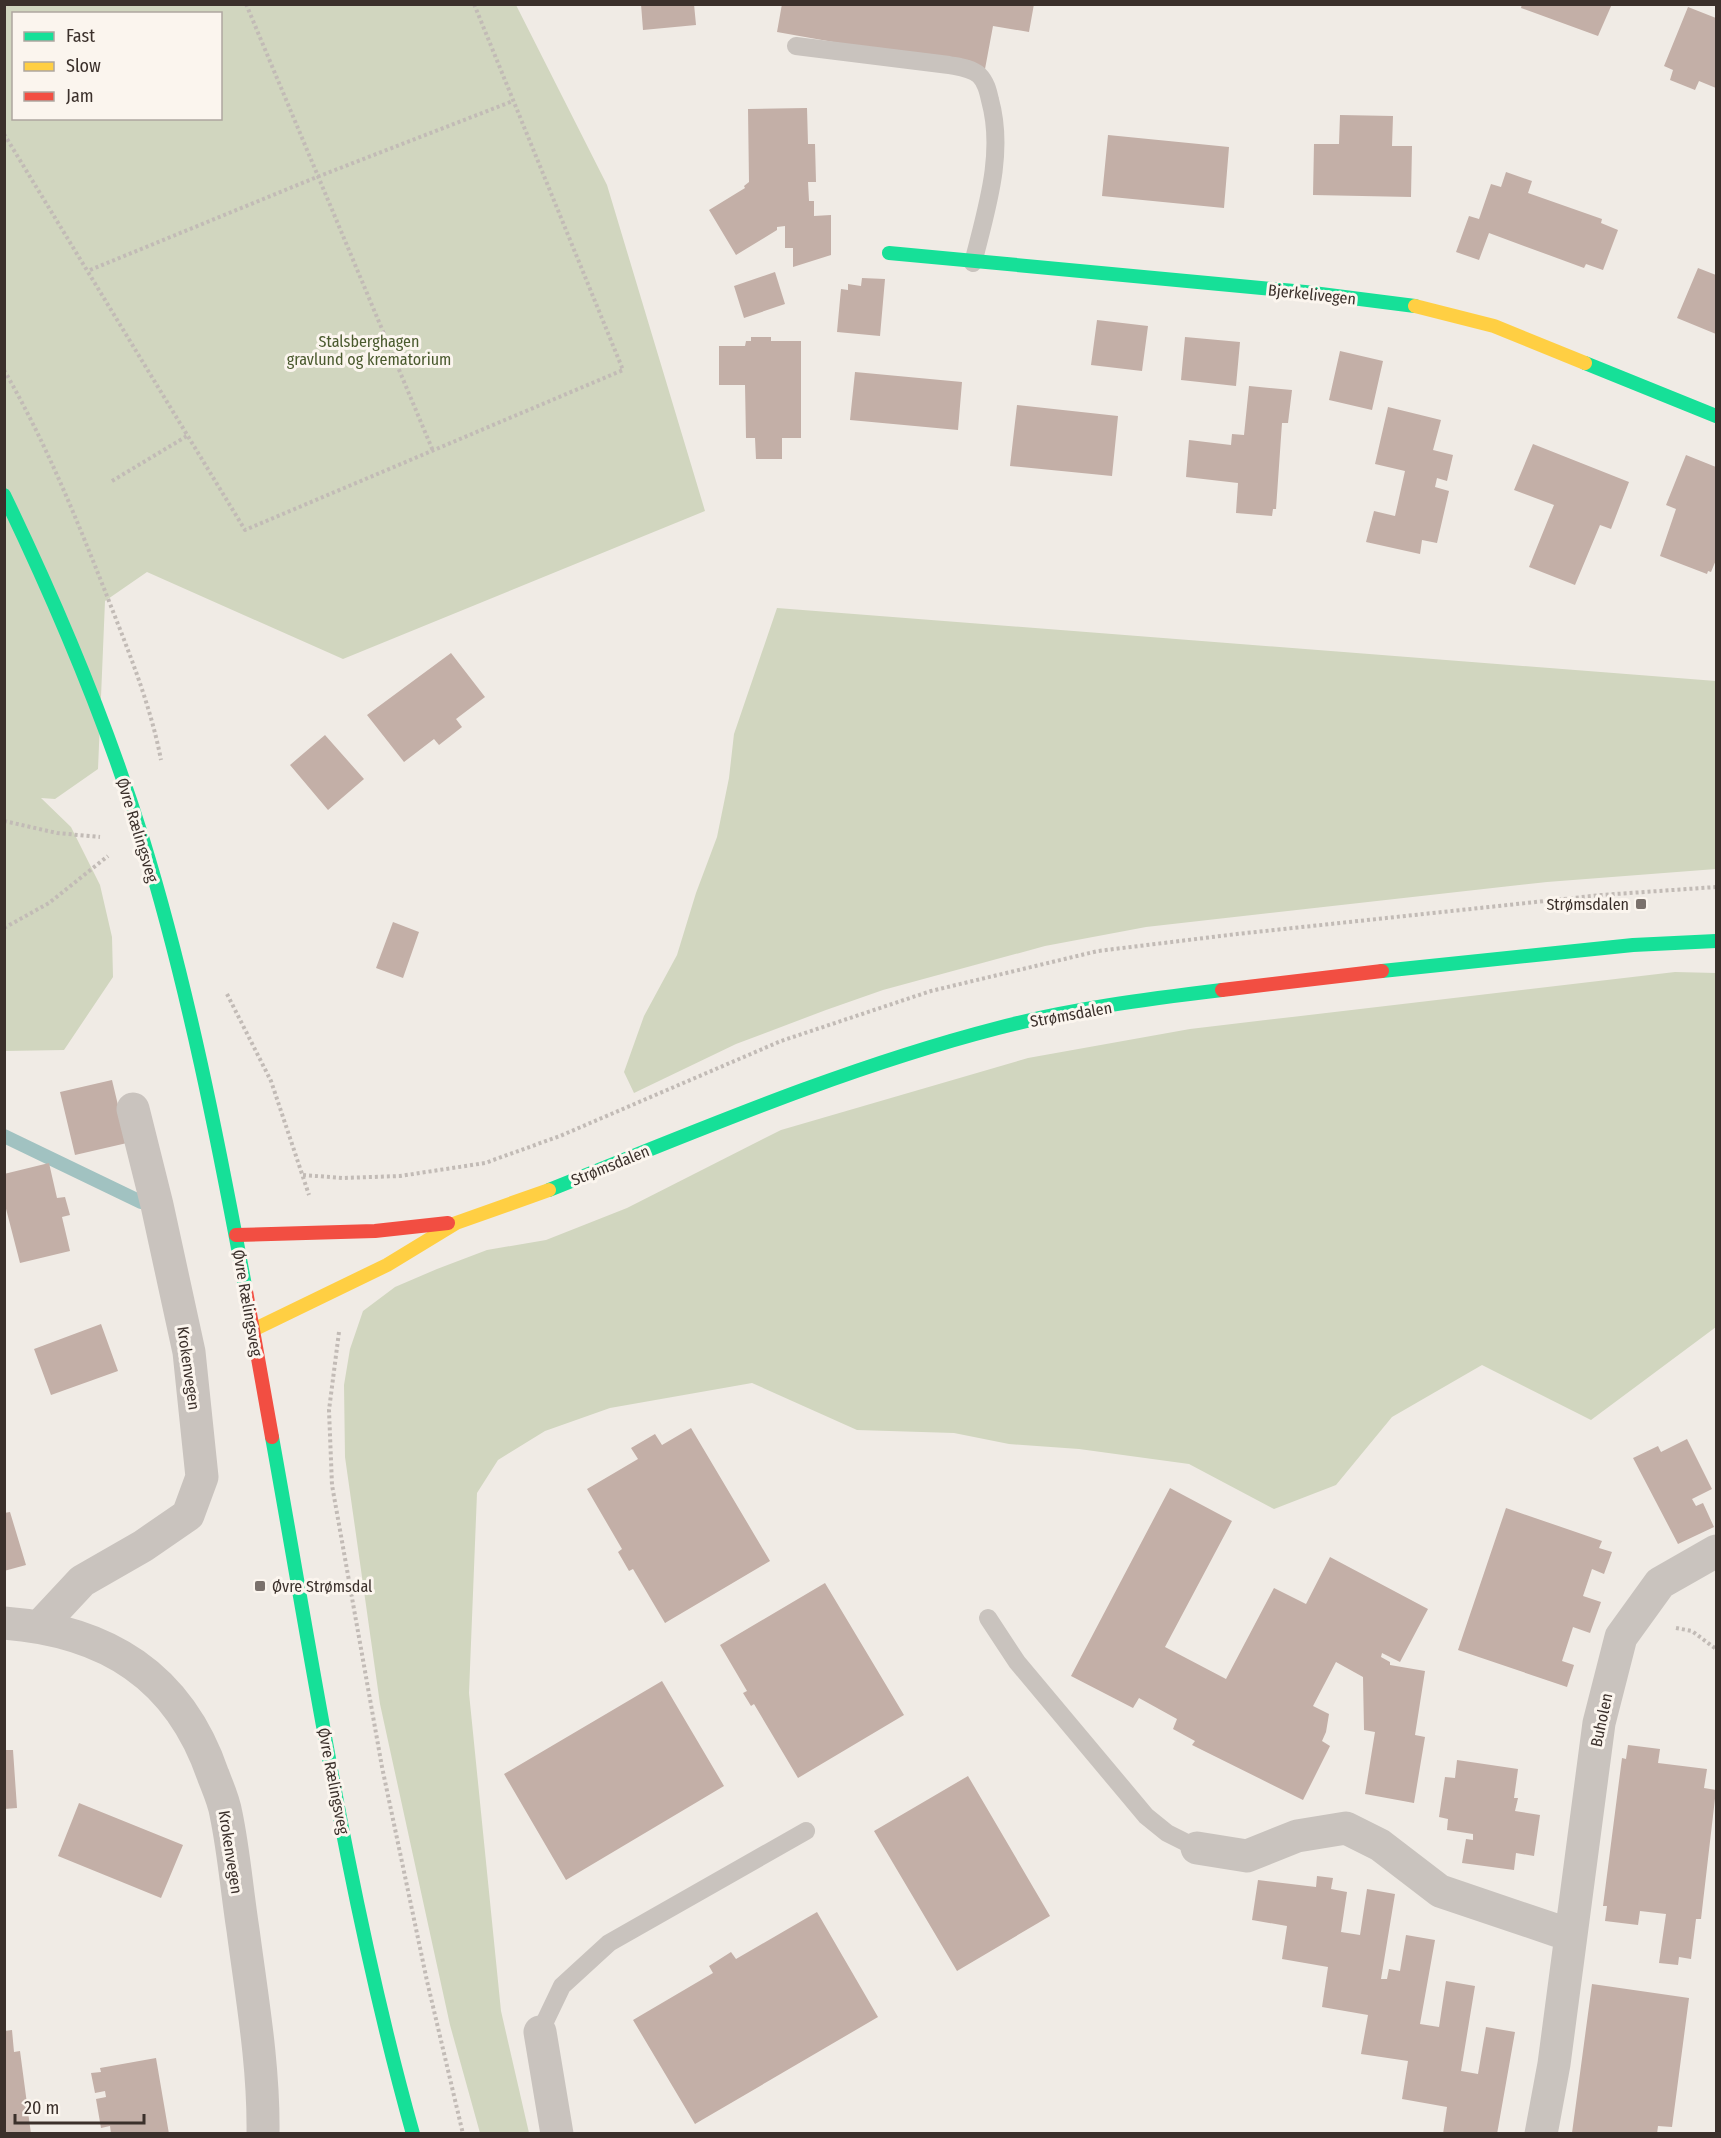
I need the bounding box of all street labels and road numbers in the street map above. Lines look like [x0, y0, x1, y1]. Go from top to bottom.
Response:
street label: Bjerkelivegen [1267, 280, 1357, 309]
street label: Øvre Rælingsveg [113, 776, 163, 885]
street label: Strømsdalen [1029, 998, 1113, 1031]
street label: Strømsdalen [568, 1141, 652, 1190]
street label: Øvre Rælingsveg [229, 1248, 266, 1358]
street label: Krokenvegen [173, 1325, 204, 1411]
street label: Buholen [1587, 1691, 1616, 1749]
street label: Øvre Rælingsveg [314, 1726, 353, 1836]
street label: Krokenvegen [215, 1809, 246, 1895]

